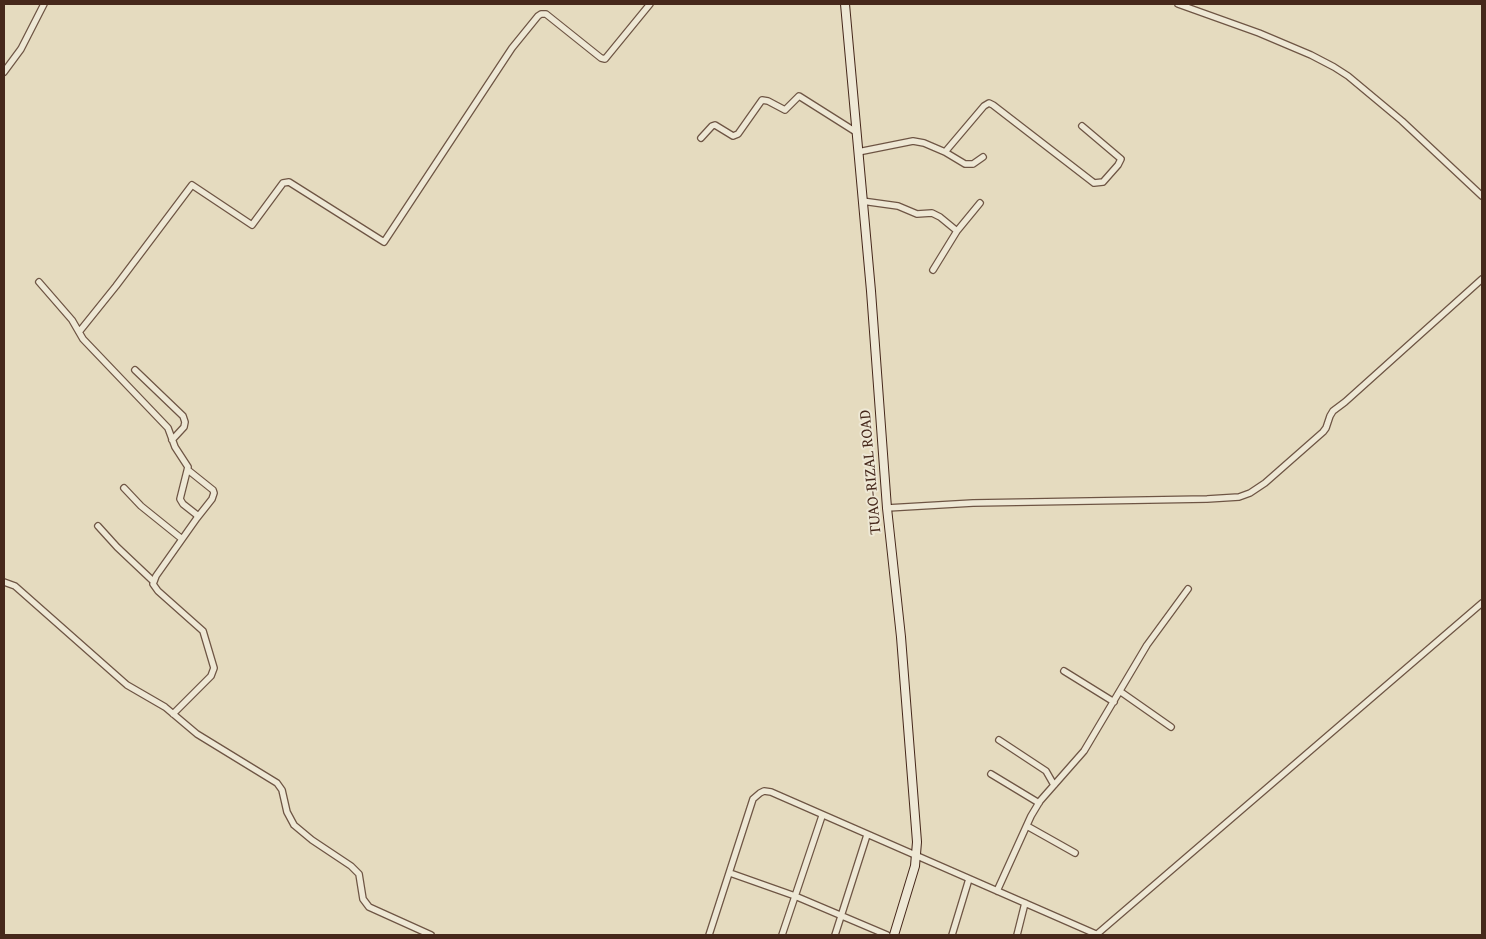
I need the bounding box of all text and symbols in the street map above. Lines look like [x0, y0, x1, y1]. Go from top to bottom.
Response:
street label: TUAO-RIZAL ROAD [856, 409, 886, 535]

